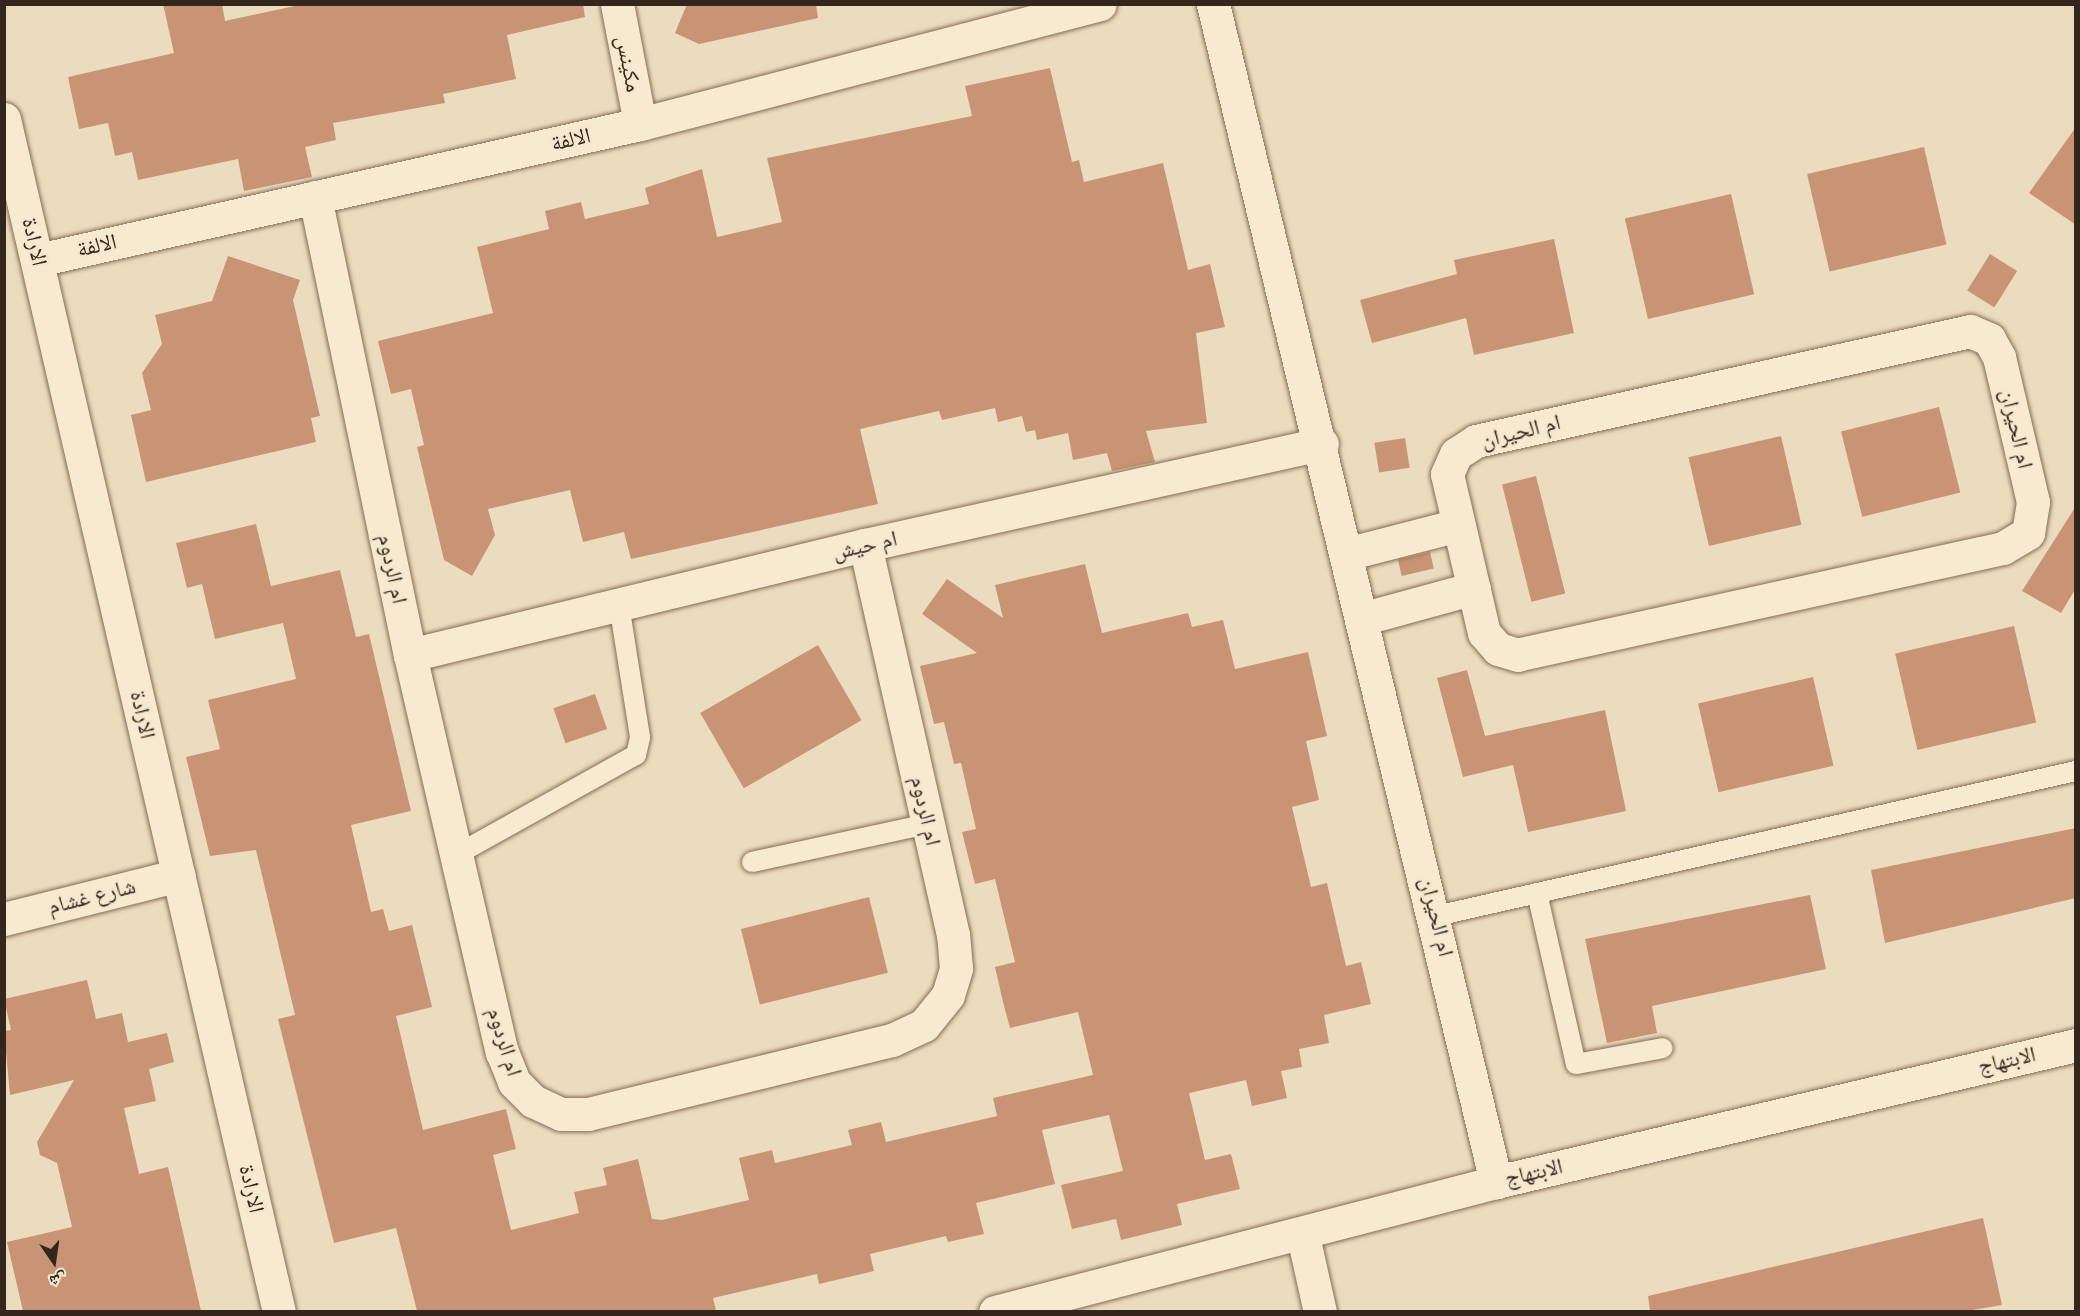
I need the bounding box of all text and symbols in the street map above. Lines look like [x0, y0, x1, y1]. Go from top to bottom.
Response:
street label: مكينس [610, 34, 646, 94]
street label: الالفة [549, 123, 593, 157]
street label: الارادة [16, 215, 52, 269]
street label: الالفة [75, 229, 119, 263]
street label: ام الحيران [1994, 387, 2038, 471]
street label: ام الحيران [1479, 409, 1563, 455]
street label: ام حيش [830, 526, 900, 566]
street label: ام الردوم [372, 532, 412, 606]
street label: الارادة [124, 688, 160, 742]
street label: ام الردوم [904, 774, 946, 848]
street label: شارع غشام [45, 873, 139, 921]
street label: ام الحيران [1413, 875, 1459, 959]
street label: ام الردوم [481, 1004, 527, 1080]
street label: الابتهاج [1976, 1042, 2038, 1080]
street label: الابتهاج [1503, 1154, 1565, 1192]
street label: الارادة [233, 1162, 269, 1216]
north arrow [24, 1232, 84, 1292]
text: ش [47, 1266, 69, 1293]

